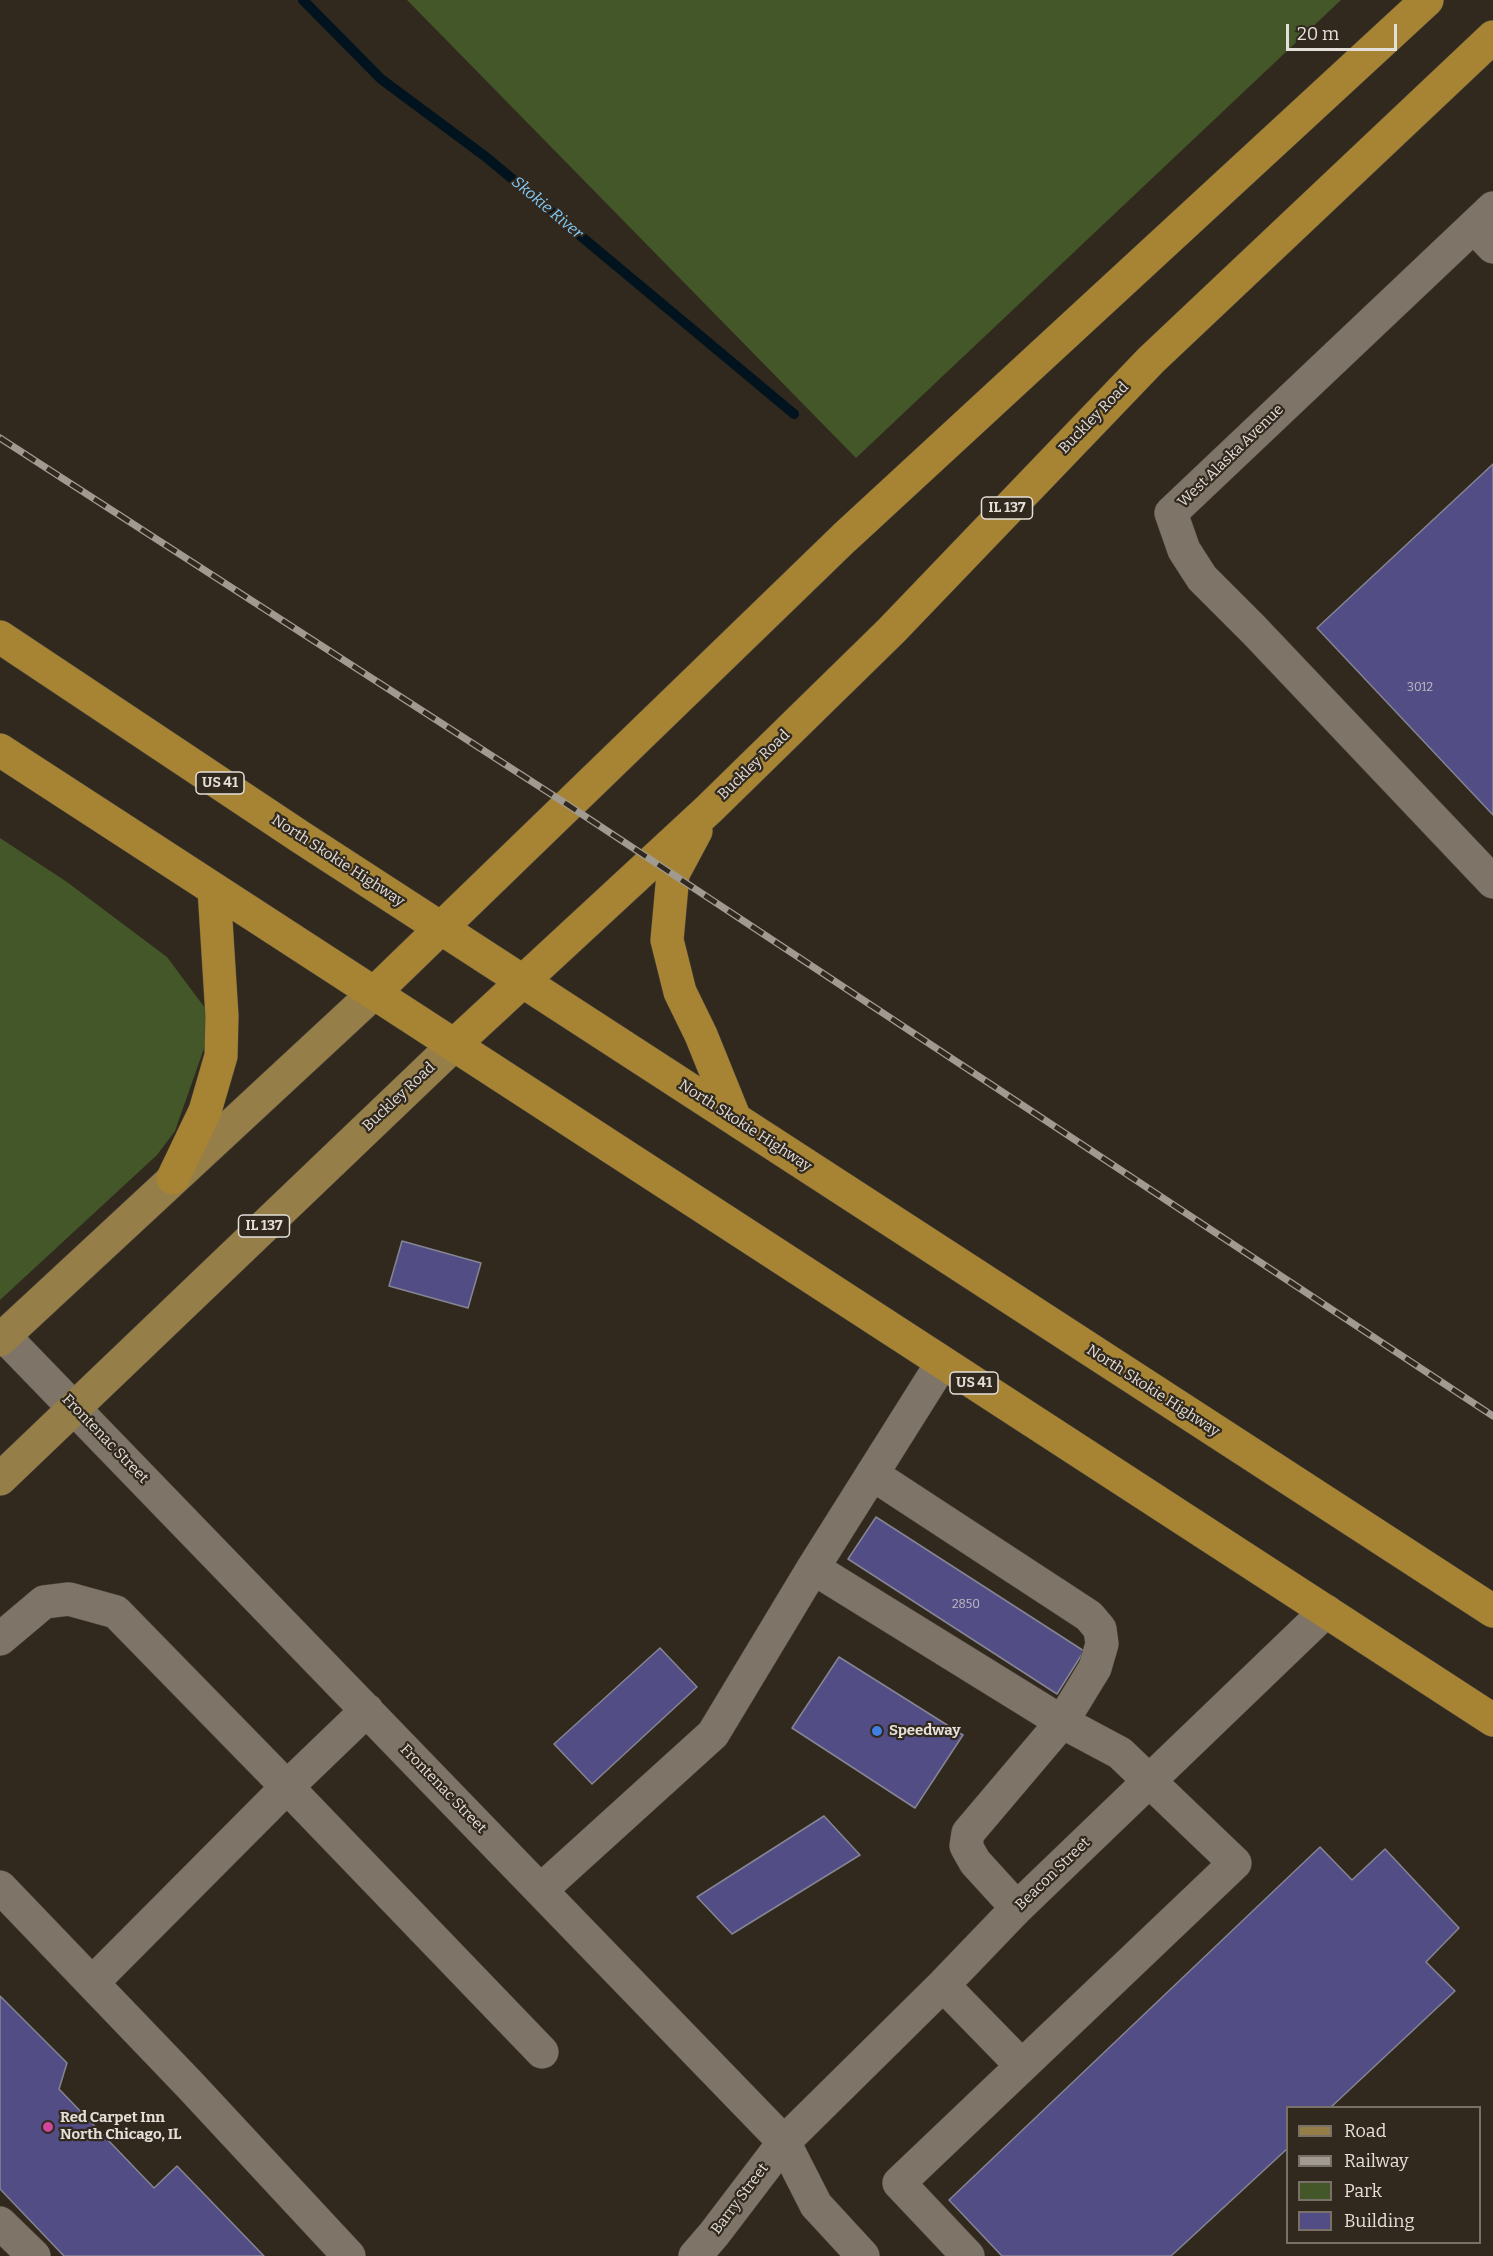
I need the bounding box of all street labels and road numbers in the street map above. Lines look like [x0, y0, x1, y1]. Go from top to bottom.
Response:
street label: Buckley Road [1055, 378, 1133, 458]
street label: West Alaska Avenue [1174, 401, 1288, 511]
road number: IL 137 [982, 497, 1032, 519]
street label: Buckley Road [714, 726, 794, 804]
road number: US 41 [196, 772, 244, 794]
street label: North Skokie Highway [268, 811, 408, 911]
street label: Buckley Road [359, 1059, 439, 1135]
street label: North Skokie Highway [675, 1076, 815, 1176]
road number: IL 137 [238, 1215, 290, 1237]
street label: North Skokie Highway [1083, 1341, 1223, 1441]
road number: US 41 [950, 1372, 998, 1394]
street label: Frontenac Street [58, 1391, 152, 1487]
street label: Frontenac Street [396, 1741, 490, 1837]
street label: Beacon Street [1012, 1834, 1094, 1914]
street label: Barry Street [708, 2160, 772, 2238]

